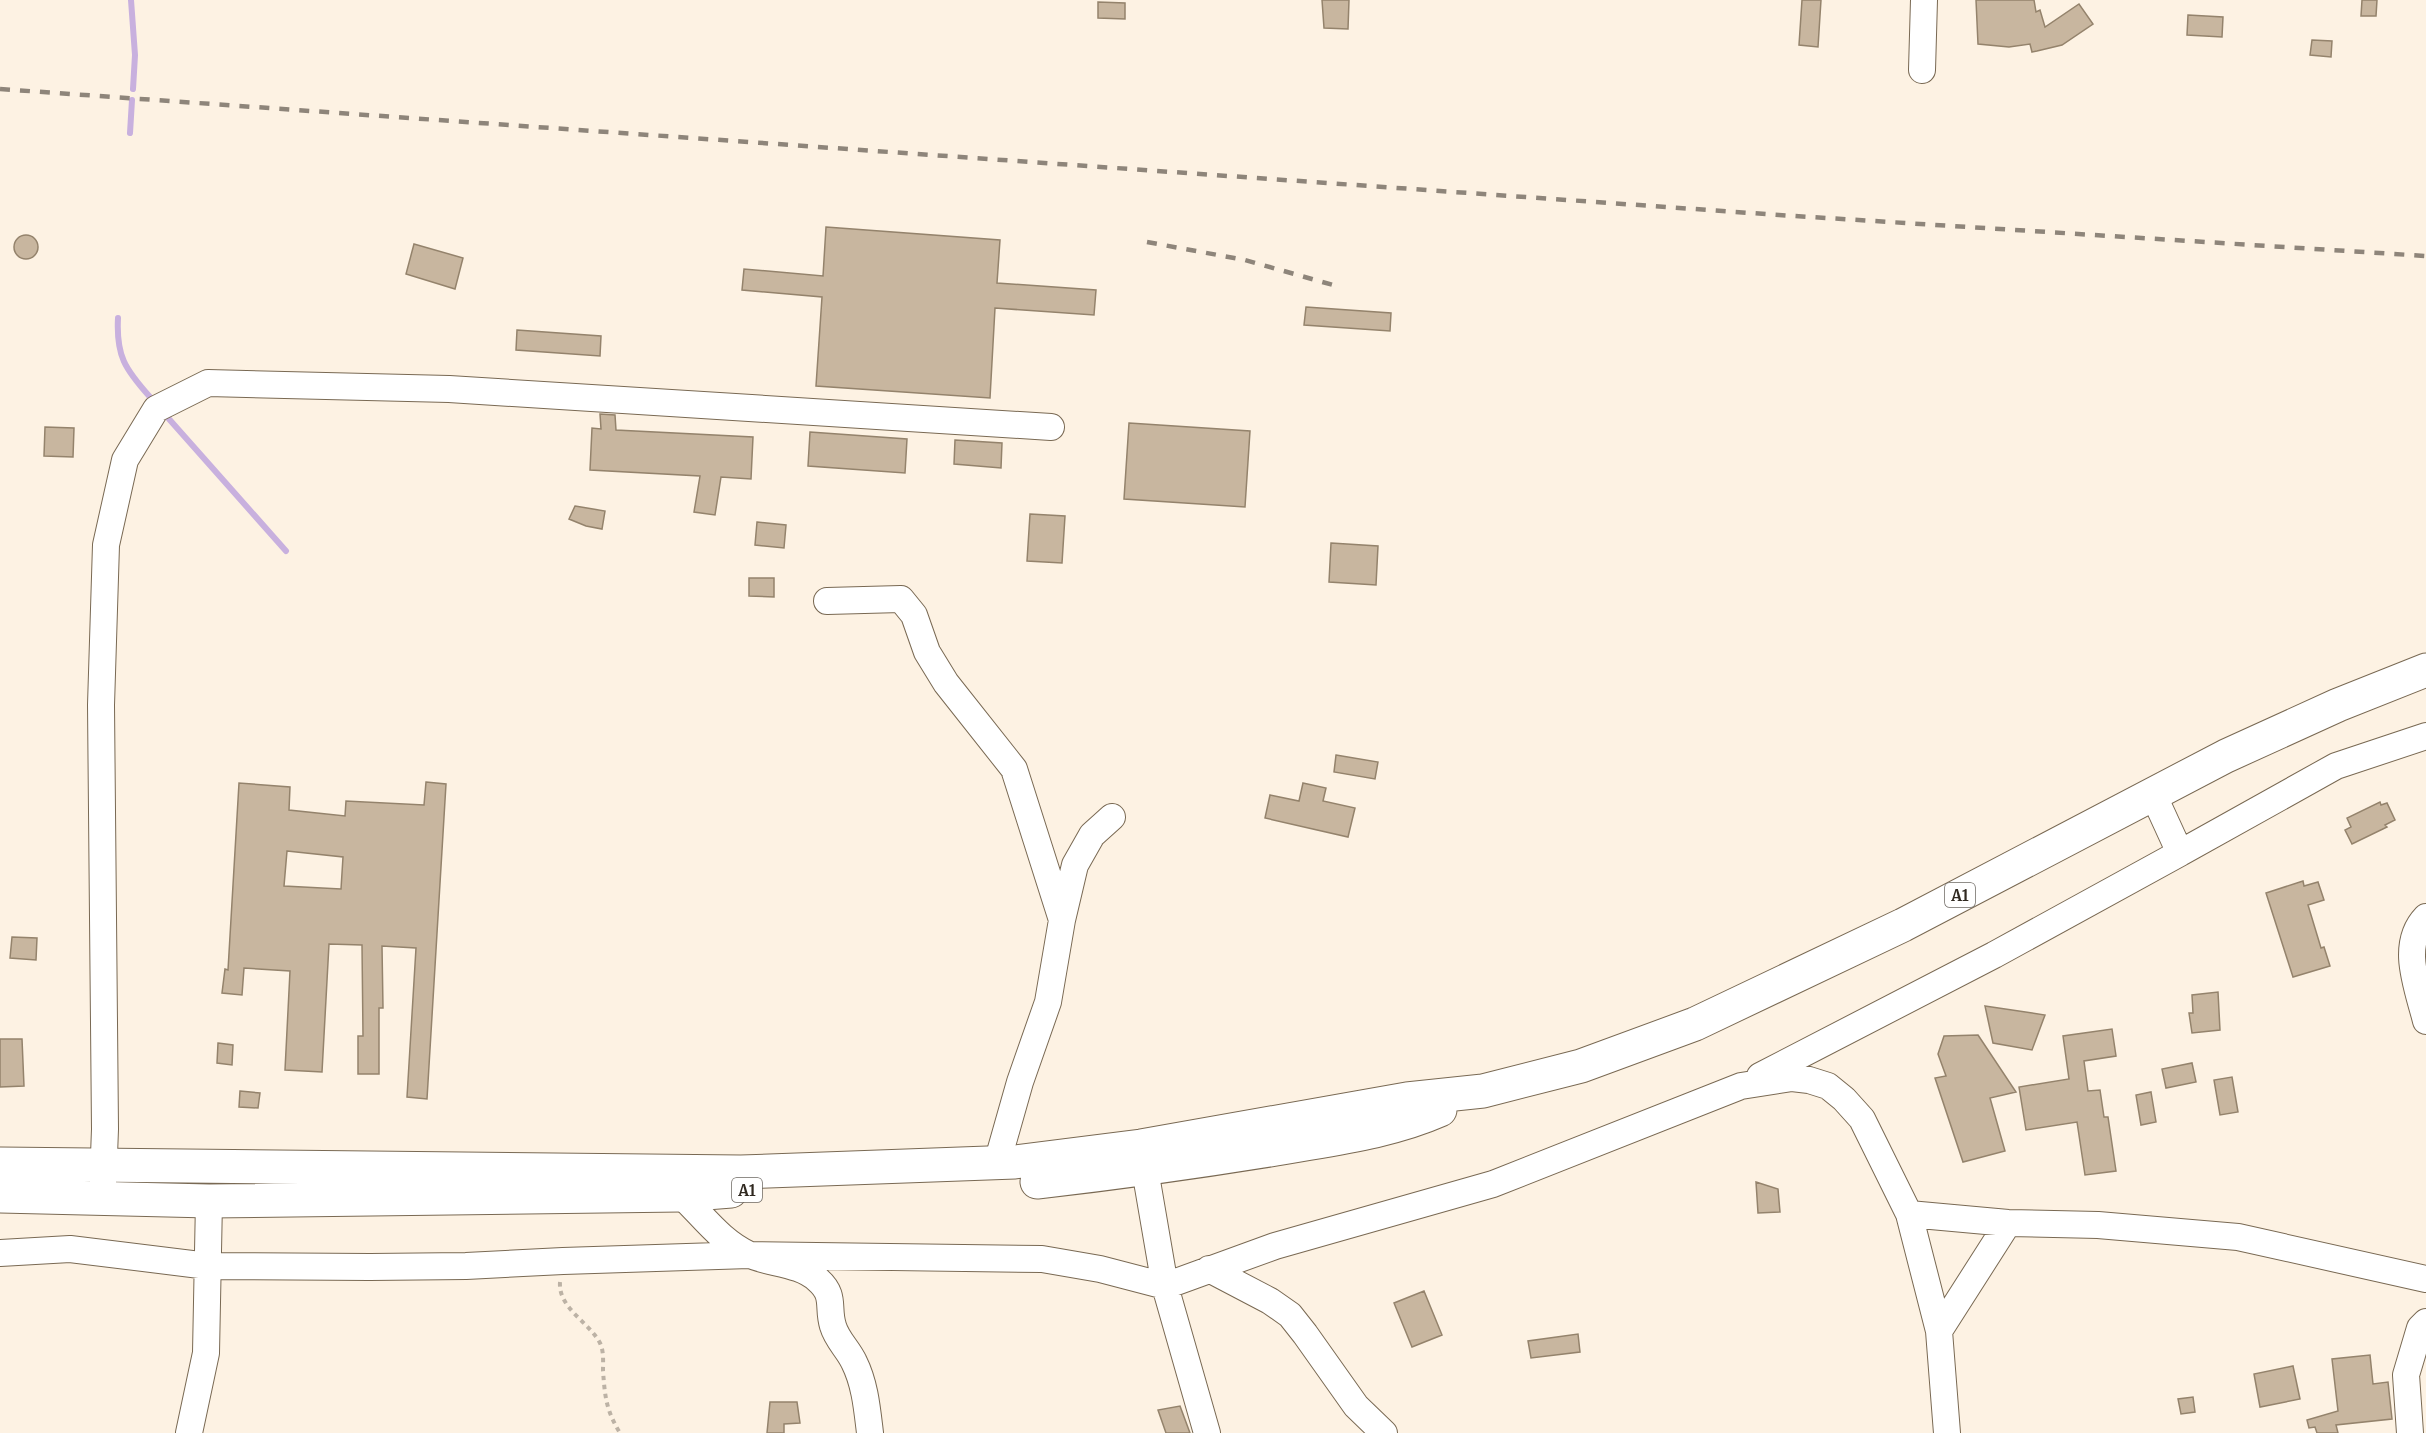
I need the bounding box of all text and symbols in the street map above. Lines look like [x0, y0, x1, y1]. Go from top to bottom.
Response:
road number: A1 [1945, 883, 1975, 907]
road number: A1 [732, 1178, 762, 1202]

